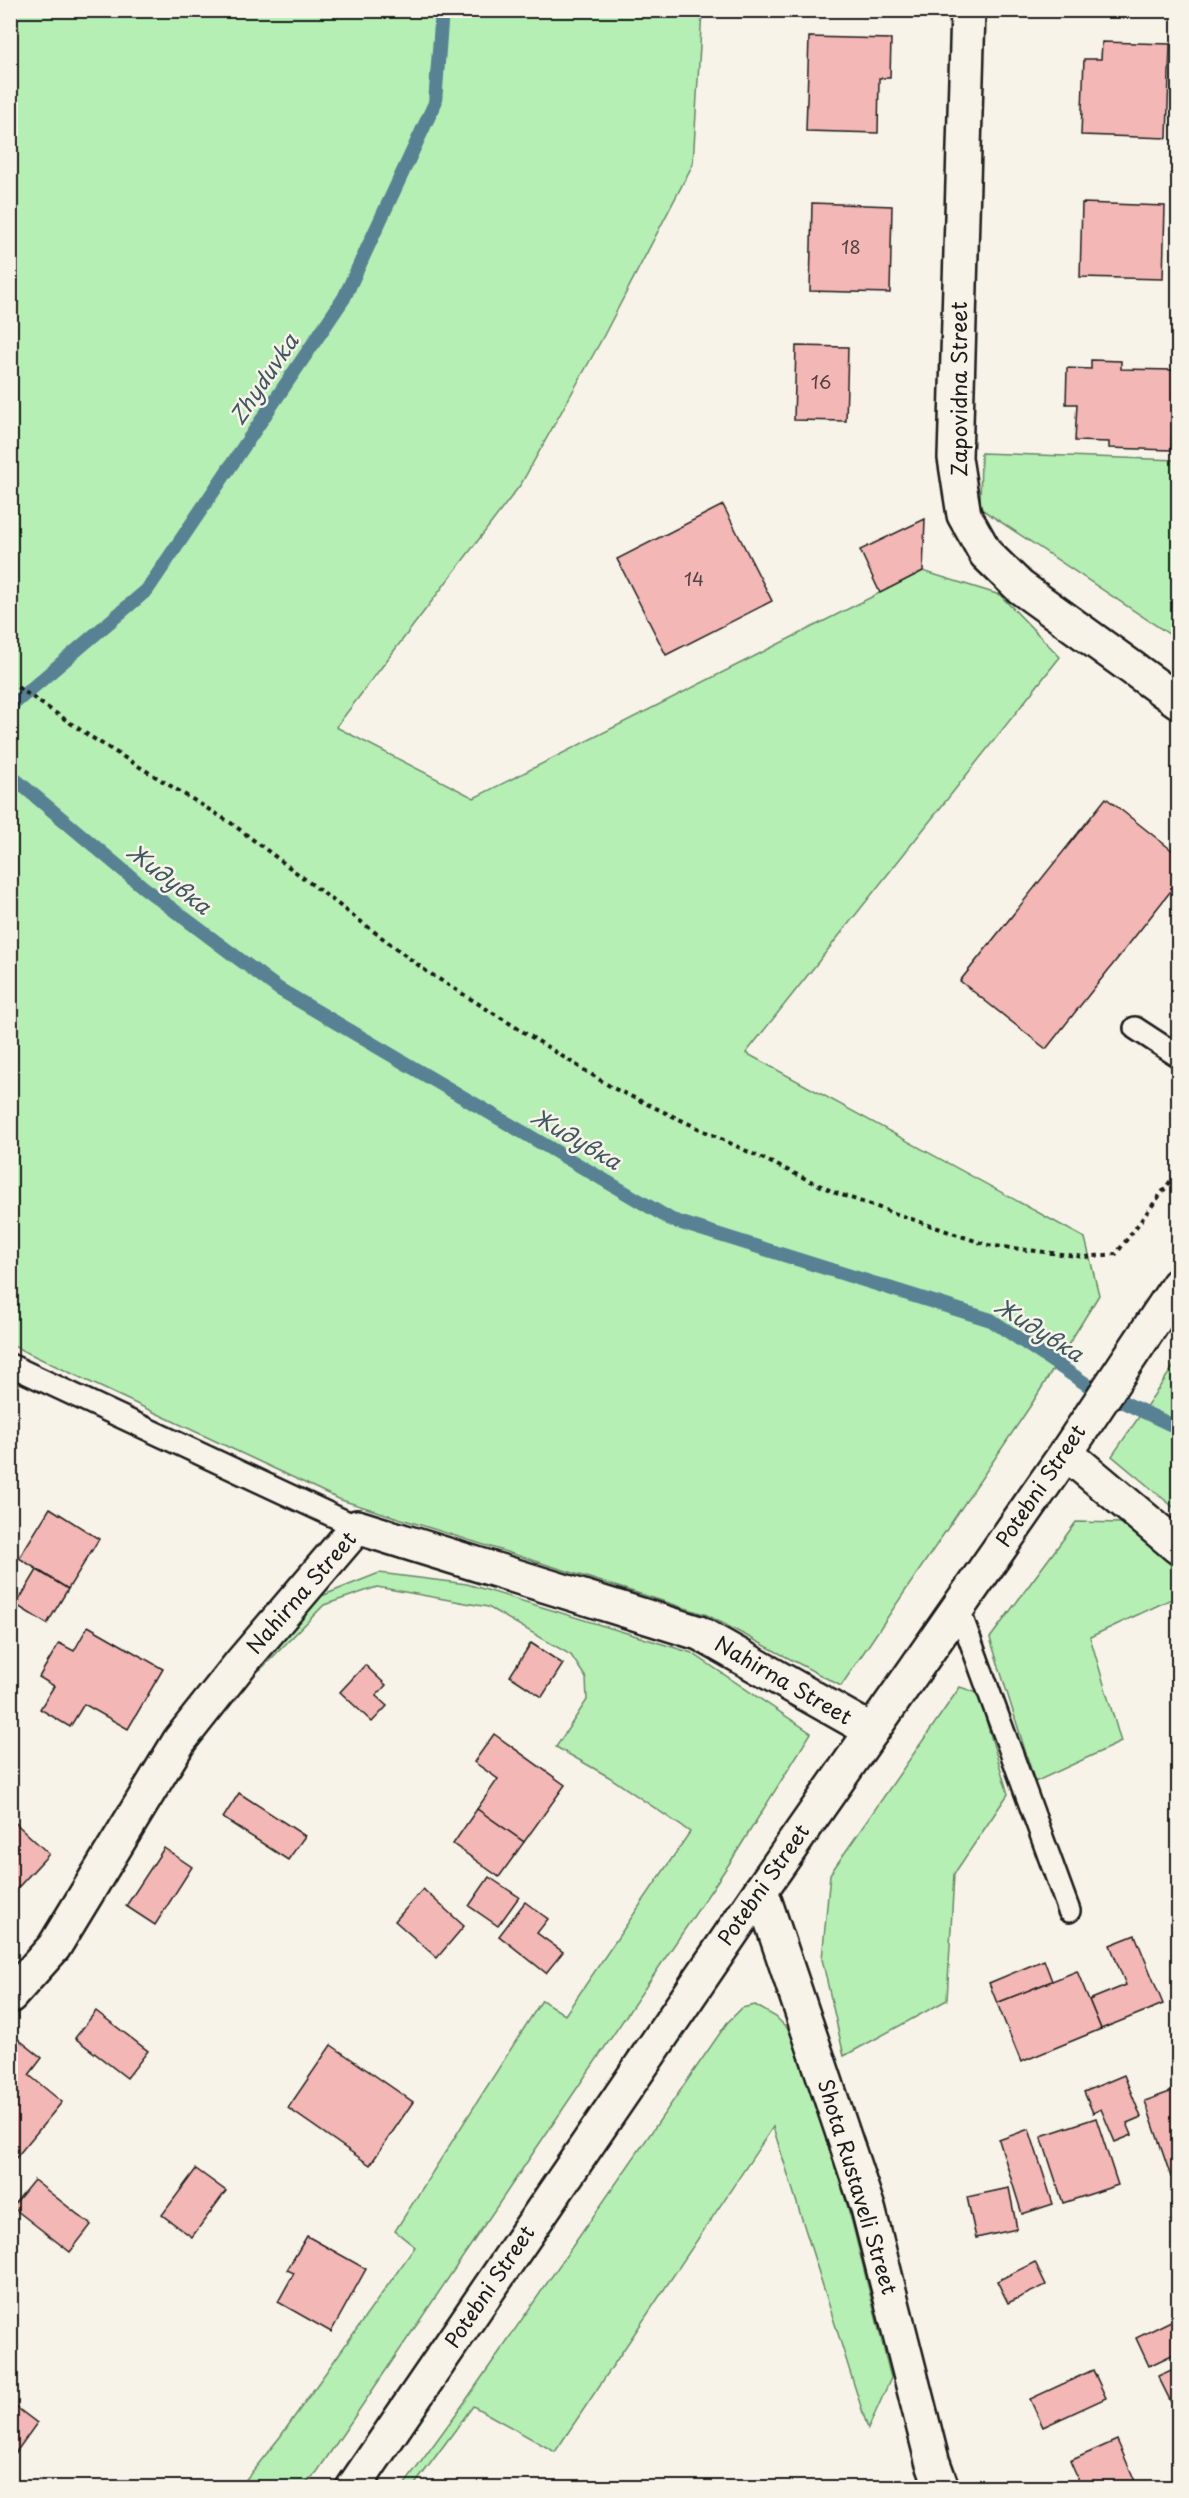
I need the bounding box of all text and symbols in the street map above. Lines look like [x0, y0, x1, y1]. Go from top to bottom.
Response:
house number: 18 [841, 233, 861, 260]
street label: Zapovidna Street [942, 301, 974, 477]
water label: Zhyduvka [220, 325, 306, 430]
house number: 16 [811, 368, 831, 395]
house number: 14 [684, 565, 704, 592]
water label: Жидувка [121, 834, 220, 922]
water label: Жидувка [526, 1099, 629, 1177]
water label: Жидувка [989, 1288, 1092, 1370]
street label: Potebni Street [986, 1417, 1092, 1553]
street label: Nahirna Street [238, 1523, 363, 1660]
street label: Nahirna Street [709, 1627, 859, 1732]
street label: Potebni Street [709, 1817, 816, 1951]
street label: Shota Rustaveli Street [811, 2075, 907, 2298]
street label: Potebni Street [435, 2218, 541, 2354]

